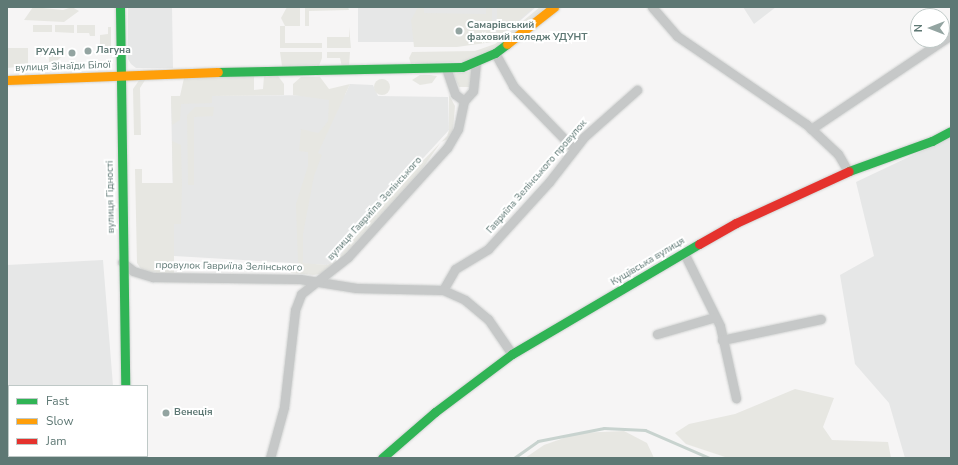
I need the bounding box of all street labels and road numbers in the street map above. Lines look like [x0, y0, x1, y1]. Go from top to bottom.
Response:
street label: вулиця Зінаїди Білої [15, 59, 111, 75]
street label: Гавриїла Зелінського провулок [484, 118, 590, 236]
street label: вулиця Гавриїла Зелінського [325, 155, 425, 263]
street label: вулиця Гідності [104, 160, 118, 234]
street label: Кущівська вулиця [609, 235, 687, 289]
street label: провулок Гавриїла Зелінського [156, 260, 302, 274]

